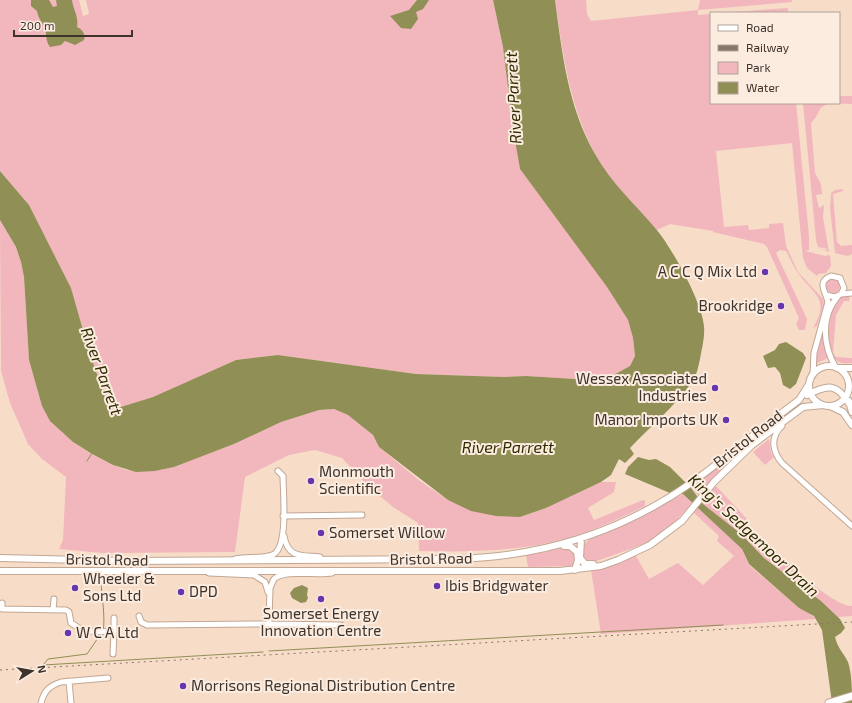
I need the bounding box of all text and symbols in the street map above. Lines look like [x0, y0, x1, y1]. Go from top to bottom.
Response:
scale bar [14, 12, 132, 38]
legend [710, 12, 840, 104]
text: 200 m [20, 18, 54, 32]
text: Road [746, 20, 774, 34]
text: Railway [746, 40, 790, 54]
water label: River Parrett [501, 50, 524, 145]
text: Park [746, 60, 771, 74]
text: Water [746, 80, 780, 94]
place label: A C C Q Mix Ltd [658, 262, 757, 281]
marker: A C C Q Mix Ltd [760, 267, 770, 277]
place label: Brookridge [699, 296, 773, 314]
marker: Brookridge [776, 301, 786, 311]
water label: River Parrett [78, 324, 128, 418]
place label: Wessex Associated Industries [576, 369, 707, 404]
marker: Wessex Associated Industries [710, 383, 720, 393]
street label: Bristol Road [709, 406, 786, 471]
place label: Manor Imports UK [594, 410, 718, 428]
marker: Manor Imports UK [721, 415, 731, 425]
water label: River Parrett [462, 437, 555, 456]
place label: Monmouth Scientific [319, 462, 394, 497]
water label: King's Sedgemoor Drain [685, 469, 824, 600]
marker: Monmouth Scientific [306, 476, 316, 486]
place label: Somerset Willow [329, 523, 445, 541]
marker: Somerset Willow [316, 528, 326, 538]
street label: Bristol Road [389, 548, 473, 568]
street label: Bristol Road [65, 549, 149, 569]
place label: Wheeler & Sons Ltd [83, 569, 155, 604]
place label: Ibis Bridgwater [445, 576, 549, 594]
marker: Ibis Bridgwater [432, 581, 442, 591]
place label: DPD [189, 582, 218, 600]
marker: Wheeler & Sons Ltd [70, 583, 80, 593]
marker: DPD [176, 587, 186, 597]
marker: Somerset Energy Innovation Centre [316, 594, 326, 604]
place label: Somerset Energy Innovation Centre [261, 604, 381, 639]
place label: W C A Ltd [76, 623, 139, 641]
marker: W C A Ltd [63, 628, 73, 638]
north arrow [12, 651, 52, 691]
text: N [35, 664, 49, 674]
place label: Morrisons Regional Distribution Centre [191, 676, 455, 694]
marker: Morrisons Regional Distribution Centre [178, 681, 188, 691]

